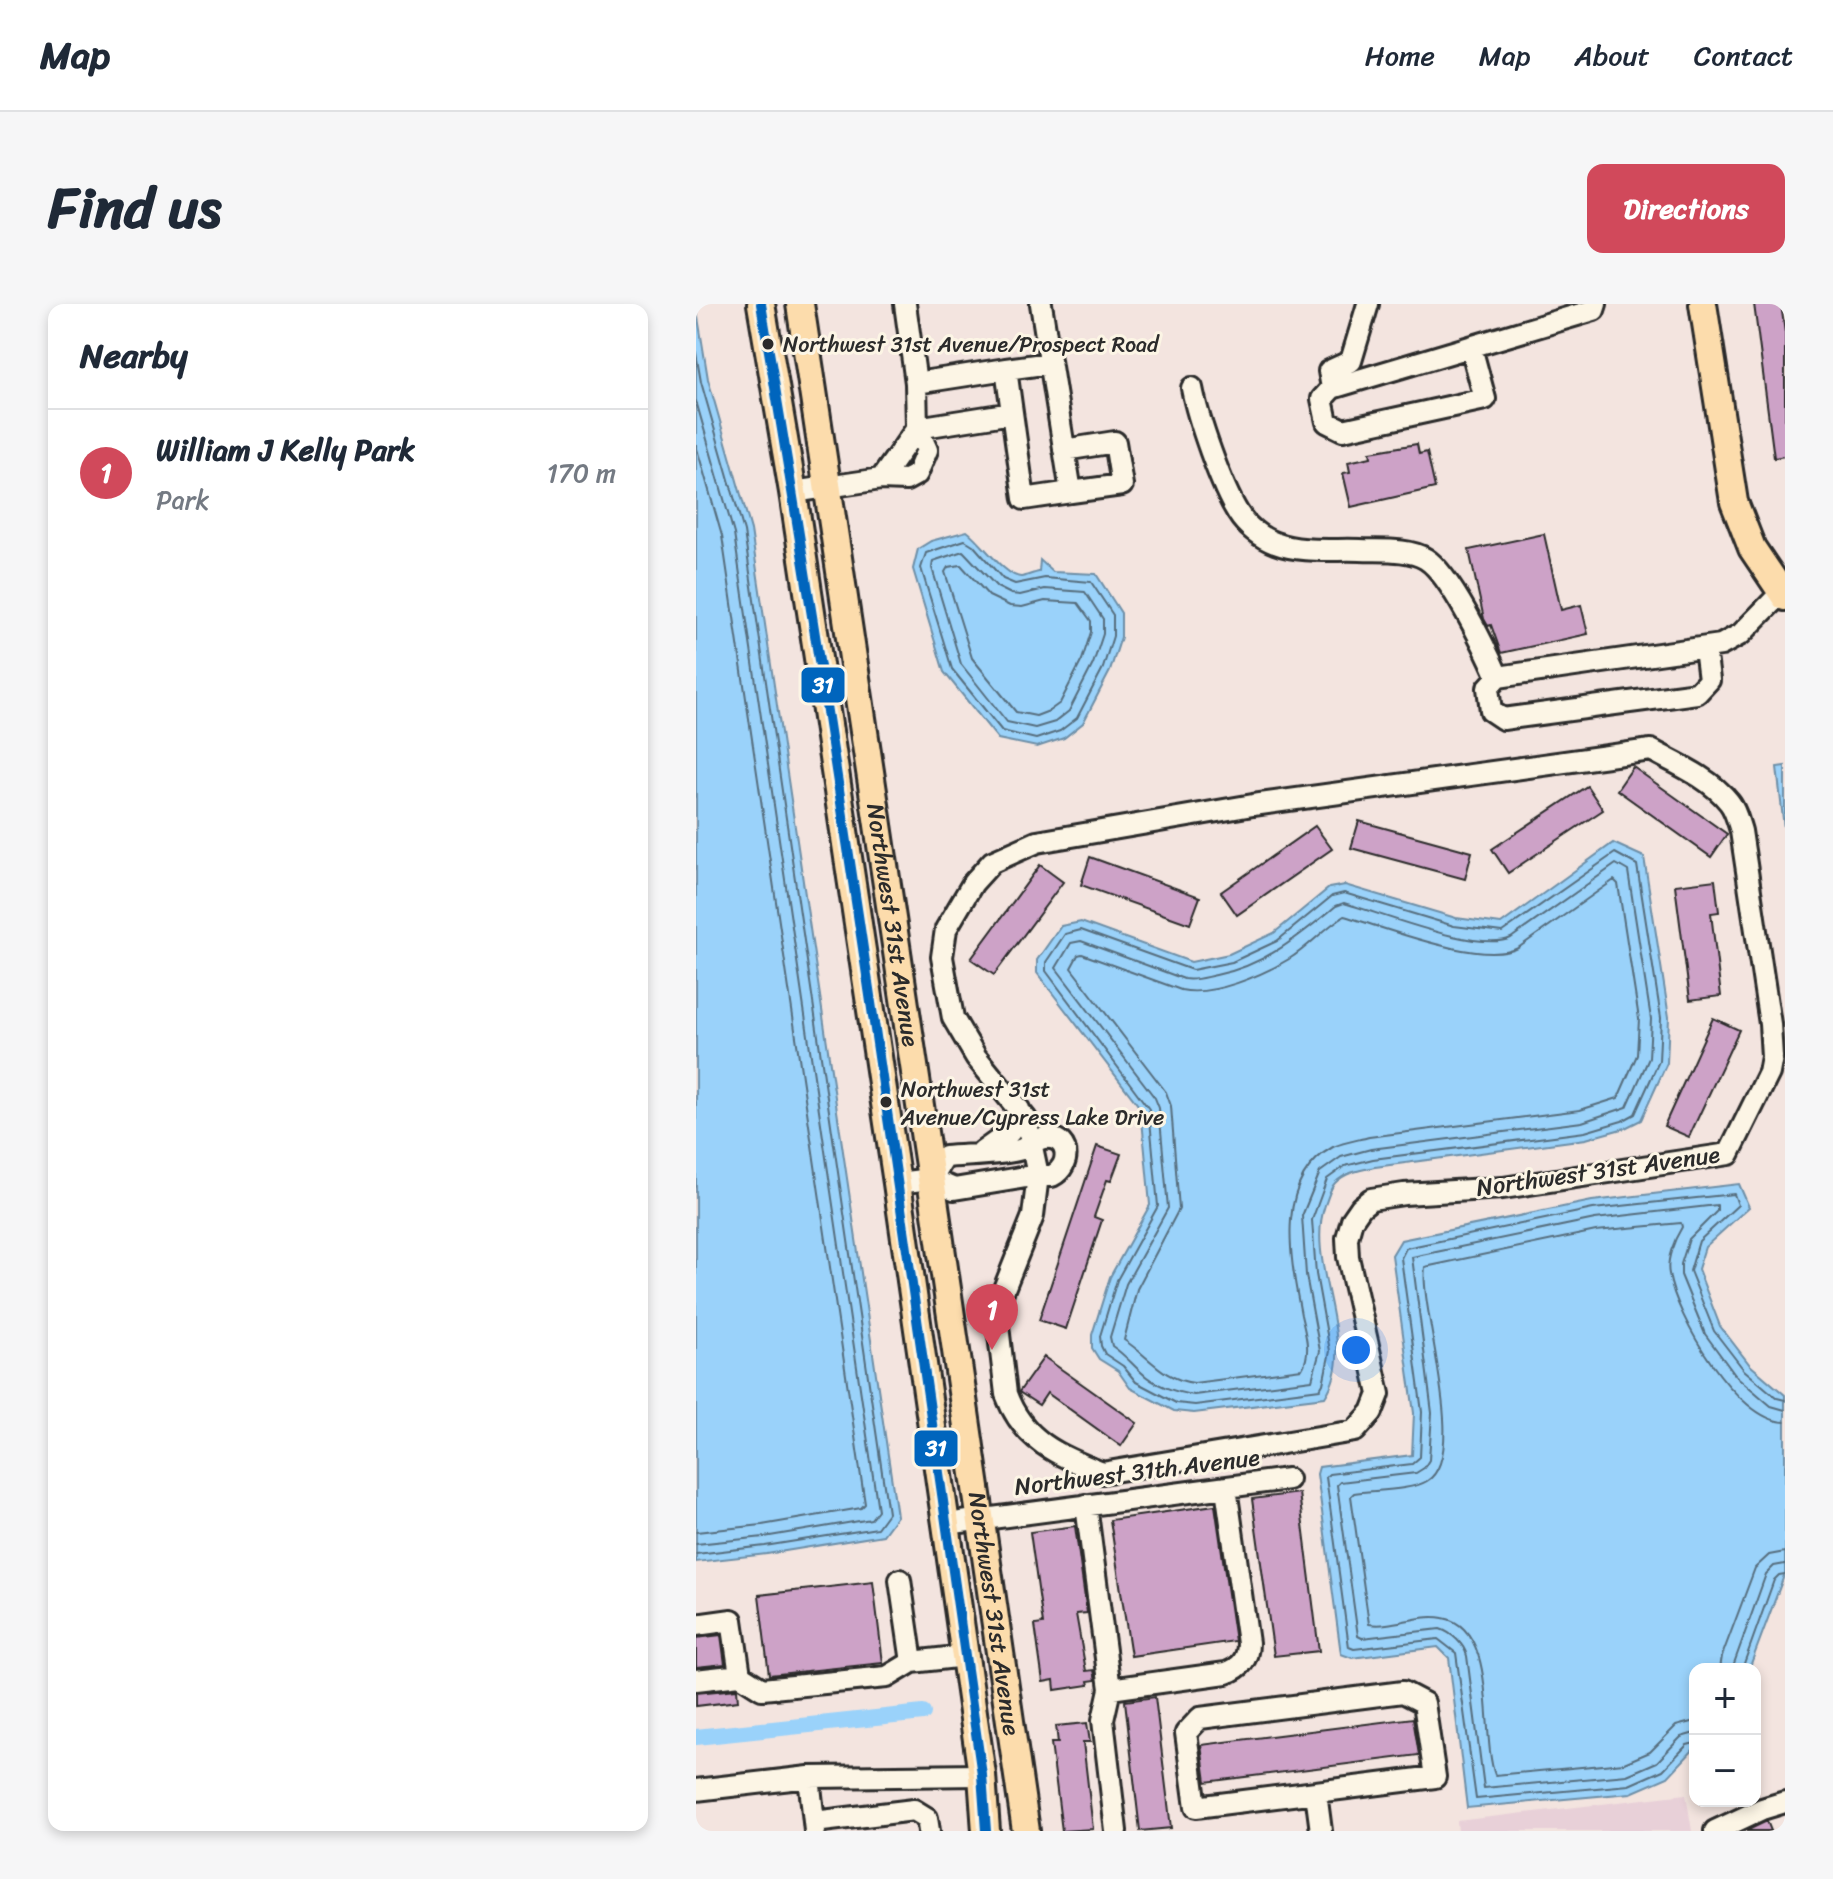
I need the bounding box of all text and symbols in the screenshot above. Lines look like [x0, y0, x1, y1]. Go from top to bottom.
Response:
text: Map [40, 22, 110, 89]
text: Home [1365, 31, 1435, 80]
text: Map [1479, 31, 1530, 80]
text: About [1574, 31, 1650, 80]
text: Contact [1694, 31, 1793, 80]
text: Find us [48, 159, 221, 258]
button: Directions [1587, 164, 1785, 253]
place label: Northwest 31st Avenue/Prospect Road [783, 325, 1160, 364]
text: Nearby [80, 326, 188, 386]
marker: Northwest 31st Avenue/Prospect Road [760, 336, 776, 352]
text: William J Kelly Park [156, 423, 415, 477]
text: 1 [100, 450, 112, 496]
text: 170 m [547, 450, 616, 496]
text: Park [156, 477, 209, 523]
line badge: 31 [800, 666, 846, 704]
text: 31 [811, 666, 834, 705]
street label: Northwest 31st Avenue [854, 801, 932, 1050]
place label: Northwest 31st Avenue/Cypress Lake Drive [900, 1070, 1164, 1137]
marker: Northwest 31st Avenue/Cypress Lake Drive [878, 1094, 894, 1110]
street label: Northwest 31st Avenue [1474, 1133, 1723, 1209]
pin: 1 [966, 1284, 1018, 1350]
your location [1336, 1330, 1376, 1370]
line badge: 31 [913, 1429, 959, 1468]
text: 31 [924, 1429, 947, 1468]
street label: Northwest 31th Avenue [1012, 1436, 1263, 1508]
street label: Northwest 31st Avenue [956, 1489, 1033, 1739]
map controls [1689, 1663, 1761, 1807]
button: + [1689, 1663, 1761, 1735]
button: − [1689, 1735, 1761, 1807]

